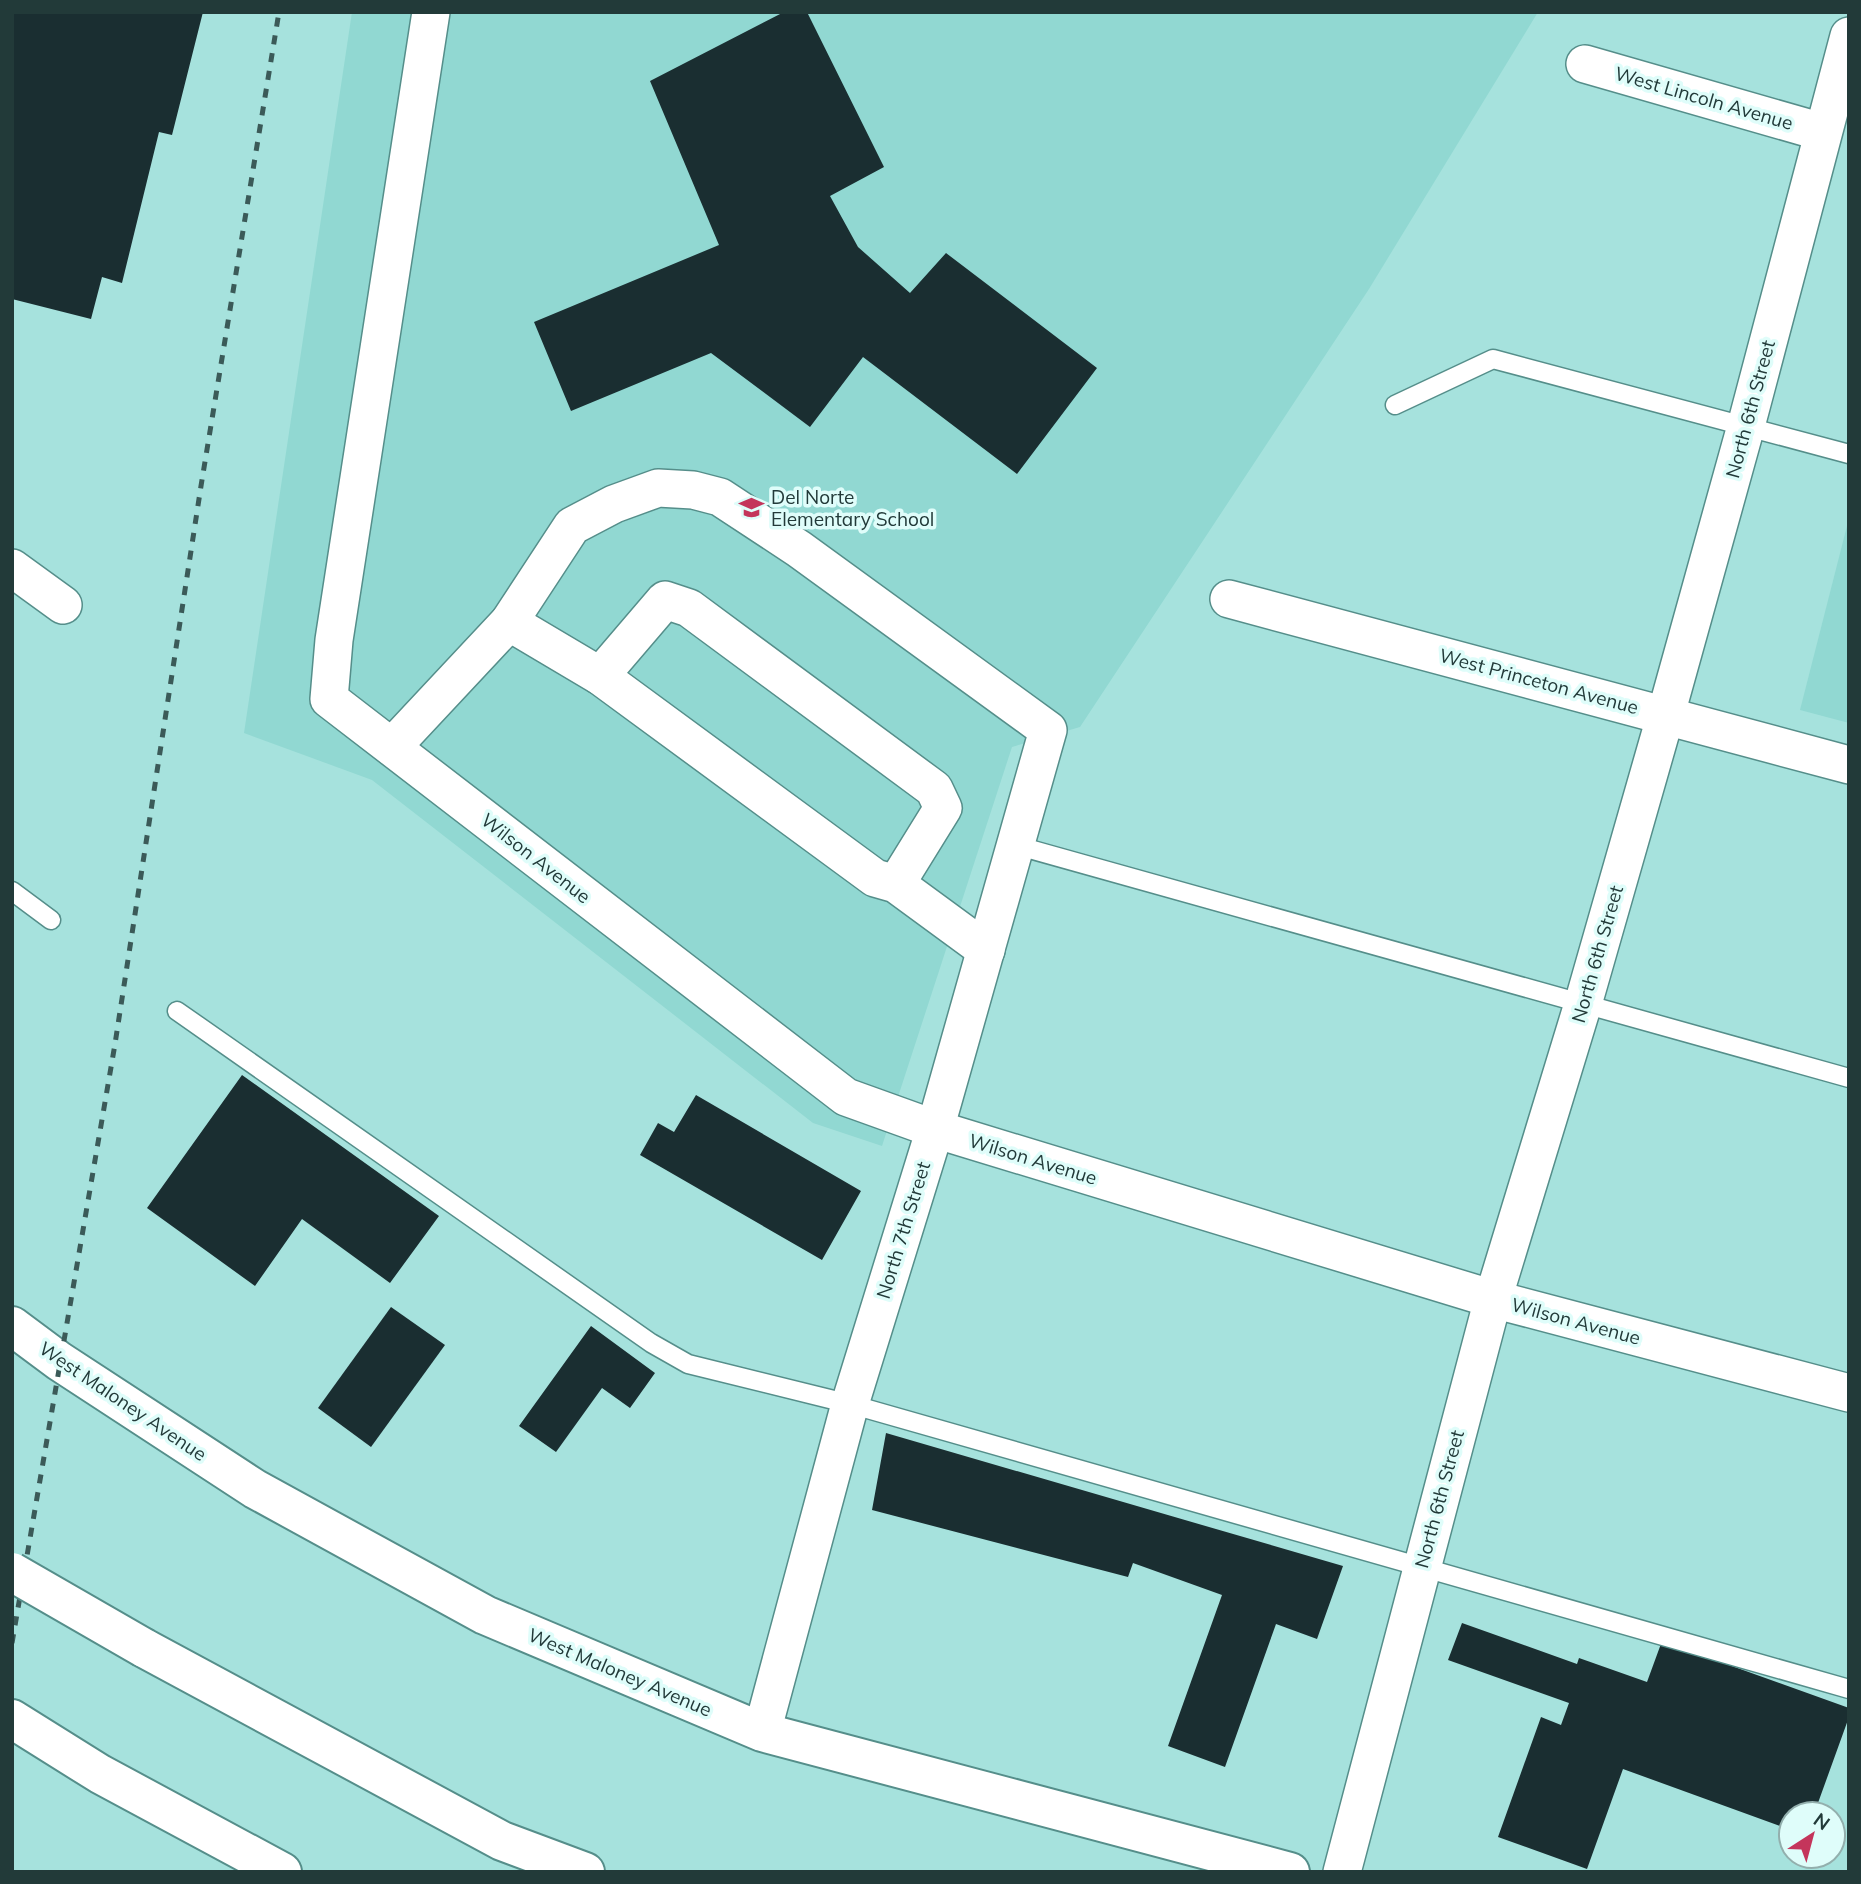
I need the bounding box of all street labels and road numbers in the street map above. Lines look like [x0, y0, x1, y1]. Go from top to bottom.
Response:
street label: West Lincoln Avenue [1612, 61, 1796, 135]
street label: North 6th Street [1720, 337, 1780, 481]
street label: West Princeton Avenue [1437, 643, 1641, 719]
street label: Wilson Avenue [476, 808, 596, 908]
street label: North 6th Street [1566, 882, 1628, 1025]
street label: Wilson Avenue [966, 1128, 1100, 1190]
street label: North 7th Street [871, 1158, 935, 1301]
street label: Wilson Avenue [1509, 1292, 1643, 1350]
street label: West Maloney Avenue [35, 1336, 211, 1466]
street label: North 6th Street [1409, 1427, 1469, 1571]
street label: West Maloney Avenue [525, 1622, 715, 1722]

